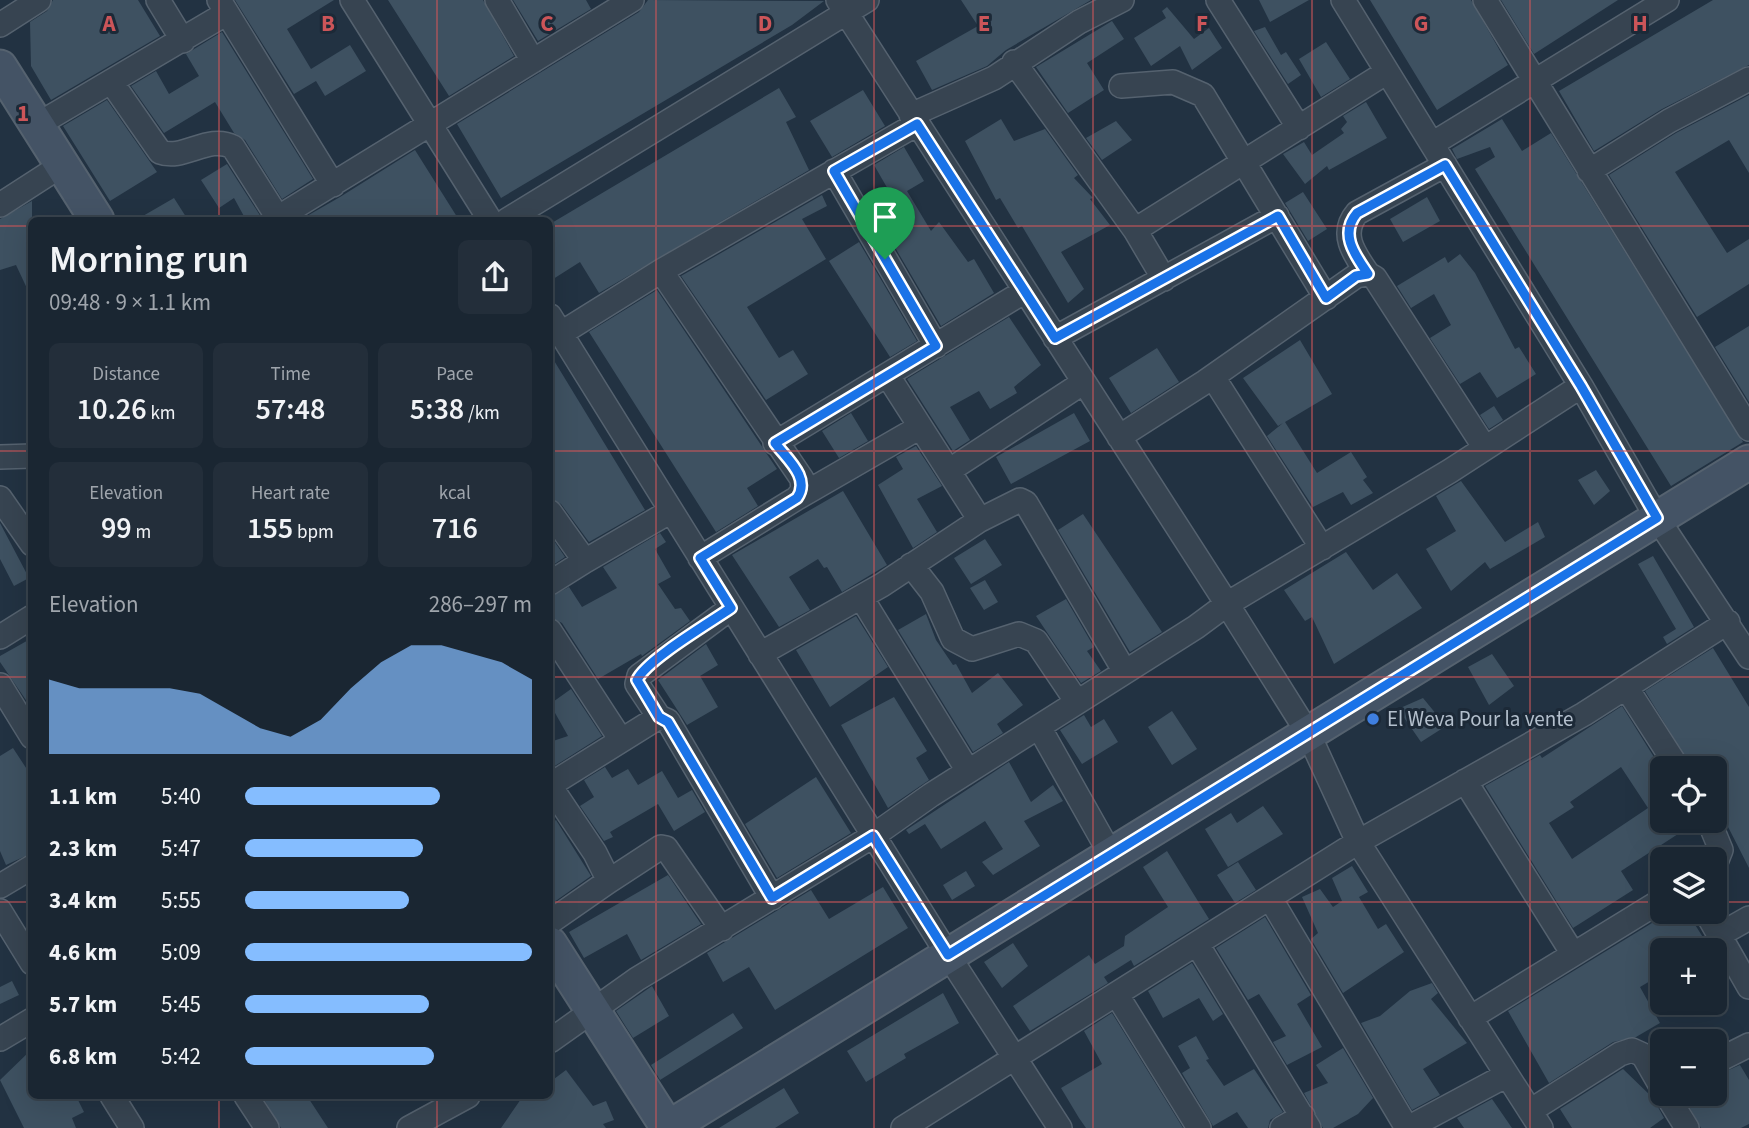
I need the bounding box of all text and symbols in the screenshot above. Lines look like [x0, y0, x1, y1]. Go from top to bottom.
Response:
text: A [101, 7, 116, 40]
text: B [321, 7, 335, 40]
text: C [540, 7, 554, 40]
text: D [758, 7, 772, 40]
text: E [978, 7, 990, 40]
text: F [1196, 7, 1208, 40]
text: G [1414, 7, 1428, 40]
text: H [1632, 7, 1648, 40]
text: 1 [17, 97, 29, 130]
pin [855, 187, 915, 259]
icon: arrive [866, 198, 904, 236]
text: Morning run [49, 233, 249, 287]
button: share [458, 240, 532, 314]
text: 09:48 · 9 × 1.1 km [49, 286, 211, 319]
text: Distance [92, 361, 160, 388]
text: Time [270, 361, 311, 388]
text: Pace [436, 361, 473, 388]
text: 10.26 [77, 388, 147, 431]
text: 57:48 [256, 388, 325, 431]
text: 5:38 [410, 388, 464, 431]
text: km [147, 400, 176, 427]
text: /km [464, 400, 500, 427]
text: Elevation [89, 480, 163, 507]
text: Heart rate [251, 480, 330, 507]
text: kcal [439, 480, 471, 507]
text: 99 [101, 507, 132, 550]
text: 155 [247, 507, 293, 550]
text: 716 [432, 507, 478, 550]
text: m [132, 519, 151, 546]
text: bpm [293, 519, 334, 546]
text: Elevation [49, 588, 139, 621]
text: 286–297 m [429, 588, 532, 621]
place label: El Weva Pour la vente [1387, 704, 1574, 734]
marker: El Weva Pour la vente [1365, 711, 1381, 727]
map controls [1650, 756, 1727, 1106]
button: locate [1650, 756, 1727, 833]
text: 1.1 km [49, 780, 117, 813]
text: 5:40 [161, 780, 201, 813]
text: 2.3 km [49, 832, 117, 865]
text: 5:47 [161, 832, 201, 865]
button: layers [1650, 847, 1727, 924]
text: 3.4 km [49, 884, 117, 917]
text: 5:55 [161, 884, 201, 917]
text: 4.6 km [49, 936, 117, 969]
text: 5:09 [161, 936, 201, 969]
button: + [1650, 938, 1727, 1015]
text: 5.7 km [49, 988, 117, 1021]
text: 5:45 [161, 988, 201, 1021]
button: − [1650, 1029, 1727, 1106]
text: 6.8 km [49, 1040, 117, 1073]
text: 5:42 [161, 1040, 201, 1073]

